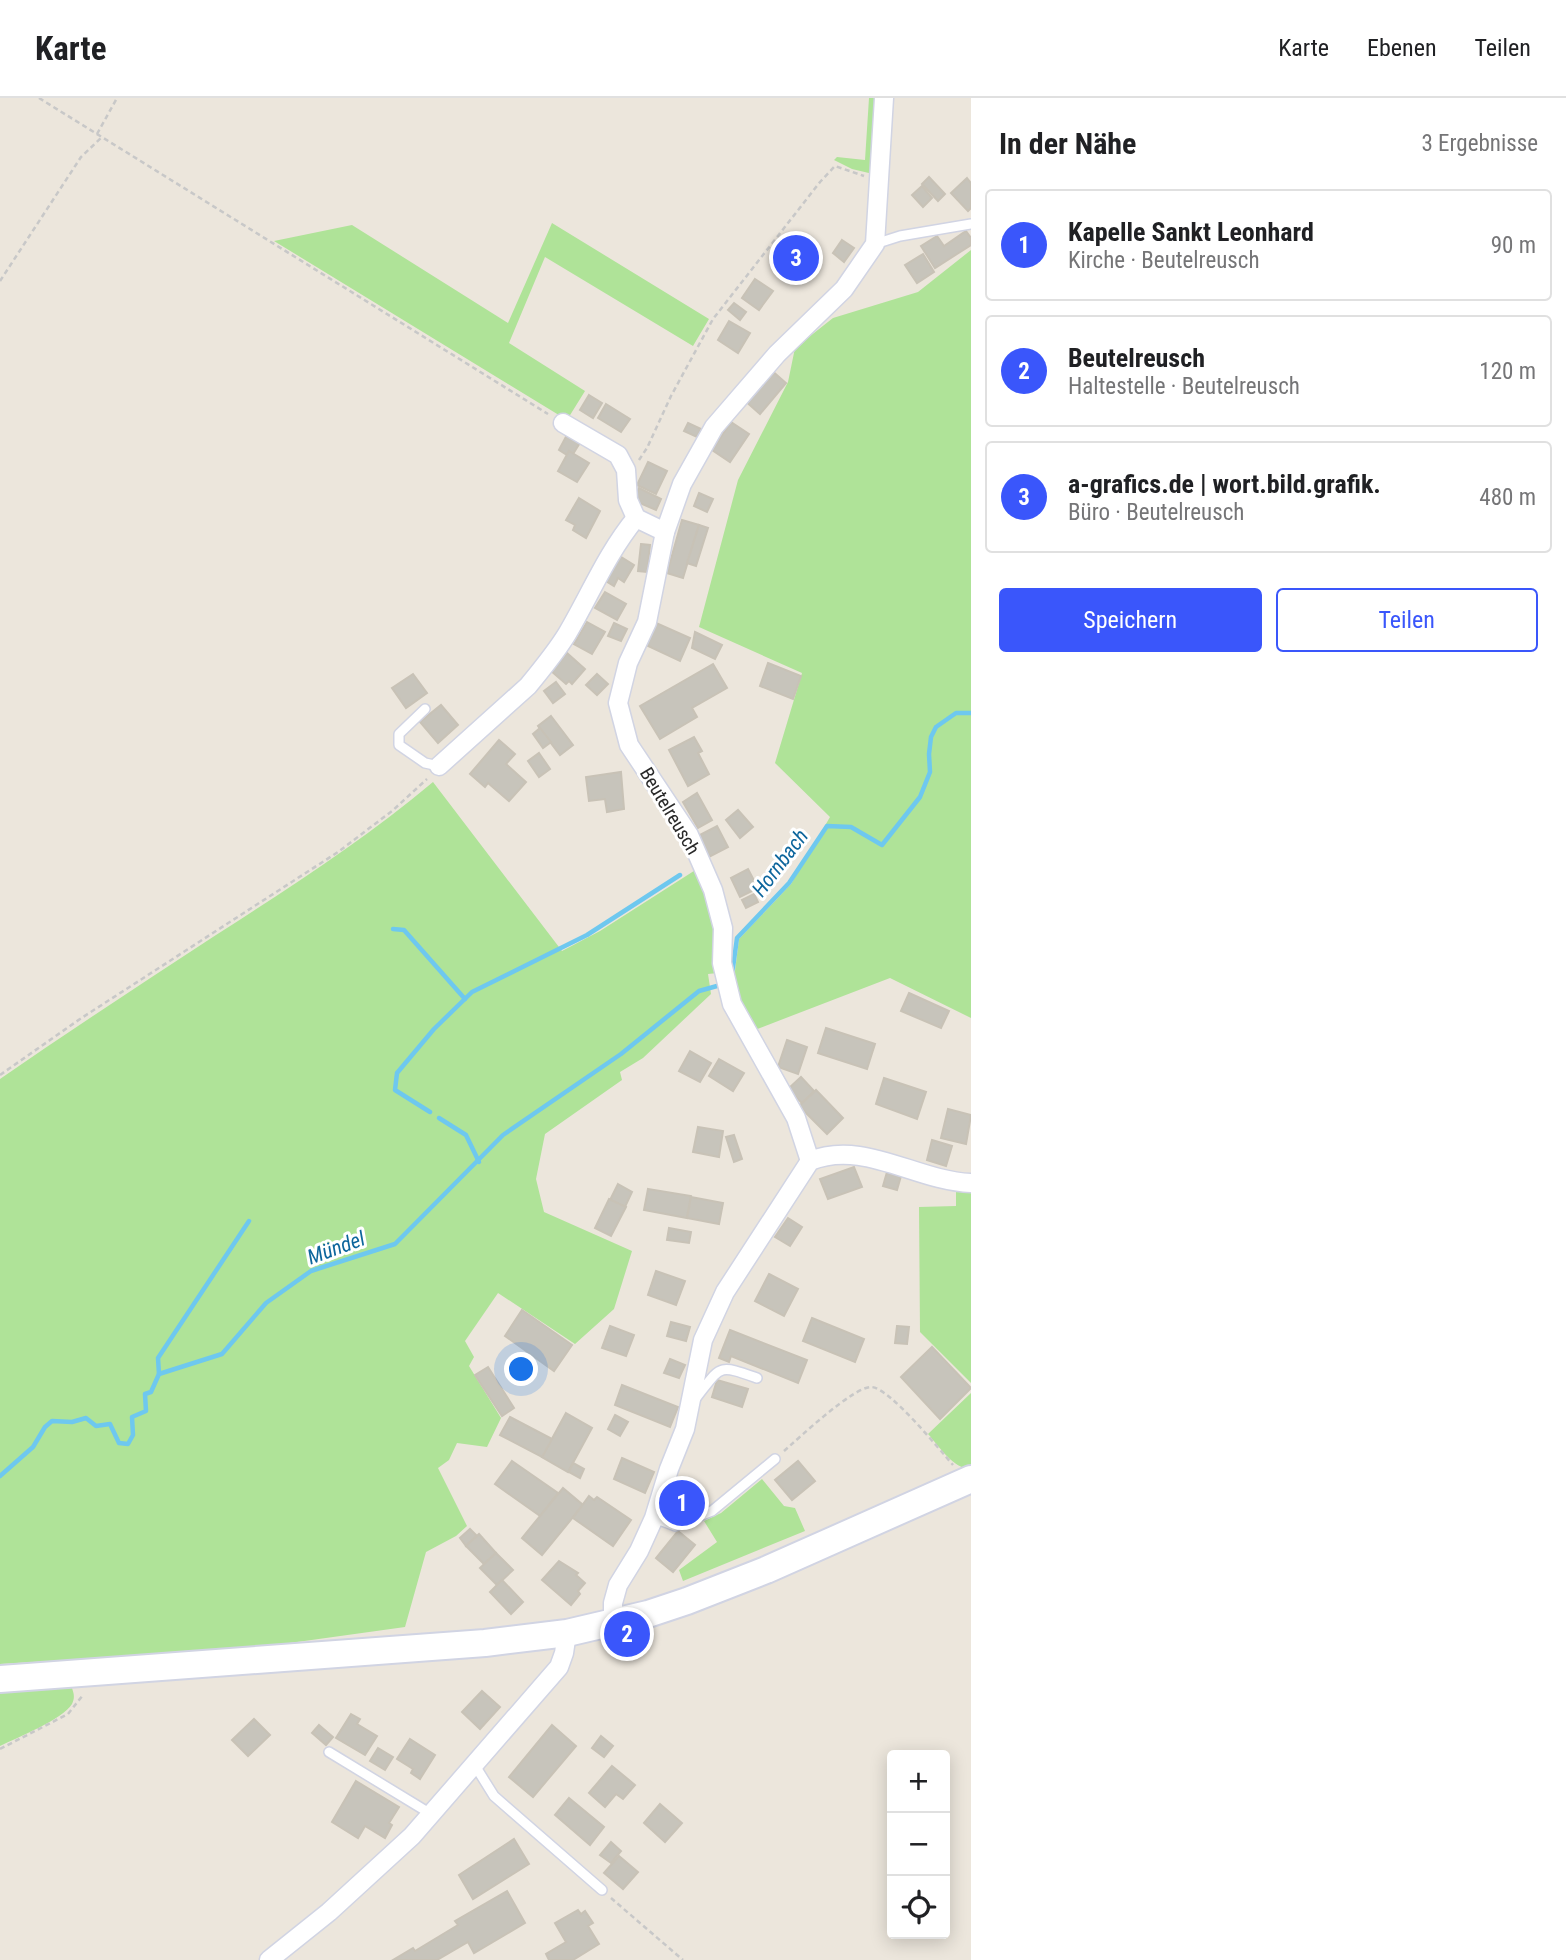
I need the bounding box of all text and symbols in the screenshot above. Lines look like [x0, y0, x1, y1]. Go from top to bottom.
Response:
text: Karte [35, 29, 106, 68]
text: Karte [1278, 34, 1329, 62]
text: Ebenen [1367, 34, 1437, 62]
text: Teilen [1475, 34, 1531, 62]
text: In der Nähe [999, 126, 1136, 161]
text: 3 Ergebnisse [1421, 130, 1538, 157]
text: Kapelle Sankt Leonhard [1068, 217, 1314, 247]
pin: 3 [773, 232, 819, 284]
text: 1 [1018, 232, 1030, 259]
text: 90 m [1491, 232, 1536, 259]
text: Kirche · Beutelreusch [1068, 247, 1260, 274]
text: Beutelreusch [1068, 343, 1205, 373]
text: 2 [1018, 358, 1030, 385]
text: 120 m [1479, 358, 1536, 385]
text: Haltestelle · Beutelreusch [1068, 373, 1300, 400]
text: a-grafics.de | wort.bild.grafik. [1068, 469, 1381, 499]
text: 3 [1018, 484, 1030, 511]
text: 480 m [1479, 484, 1536, 511]
text: Büro · Beutelreusch [1068, 499, 1244, 526]
button: Speichern [999, 588, 1262, 652]
button: Teilen [1276, 588, 1538, 652]
street label: Beutelreusch [635, 763, 705, 859]
water label: Hornbach [747, 825, 813, 901]
water label: Mündel [304, 1226, 368, 1269]
your location [504, 1352, 538, 1386]
pin: 1 [659, 1477, 705, 1529]
pin: 2 [604, 1608, 650, 1660]
map controls [887, 1750, 950, 1939]
button: + [887, 1750, 950, 1813]
button: − [887, 1813, 950, 1876]
button: locate [887, 1876, 950, 1939]

